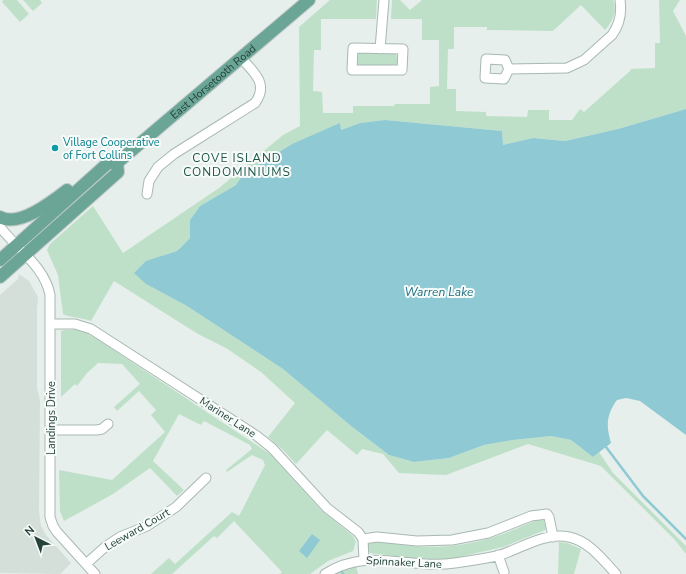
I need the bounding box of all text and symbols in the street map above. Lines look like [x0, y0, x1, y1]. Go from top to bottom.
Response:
street label: East Horsetooth Road [167, 41, 259, 123]
place label: Village Cooperative of Fort Collins [62, 135, 160, 163]
marker: Village Cooperative of Fort Collins [50, 143, 60, 153]
district label: COVE ISLAND CONDOMINIUMS [183, 150, 291, 180]
water label: Warren Lake [405, 284, 474, 300]
street label: Landings Drive [44, 381, 59, 455]
street label: Mariner Lane [197, 394, 259, 441]
street label: Leeward Court [102, 505, 173, 554]
north arrow [16, 518, 56, 558]
text: N [22, 523, 38, 539]
street label: Spinnaker Lane [366, 553, 442, 572]

